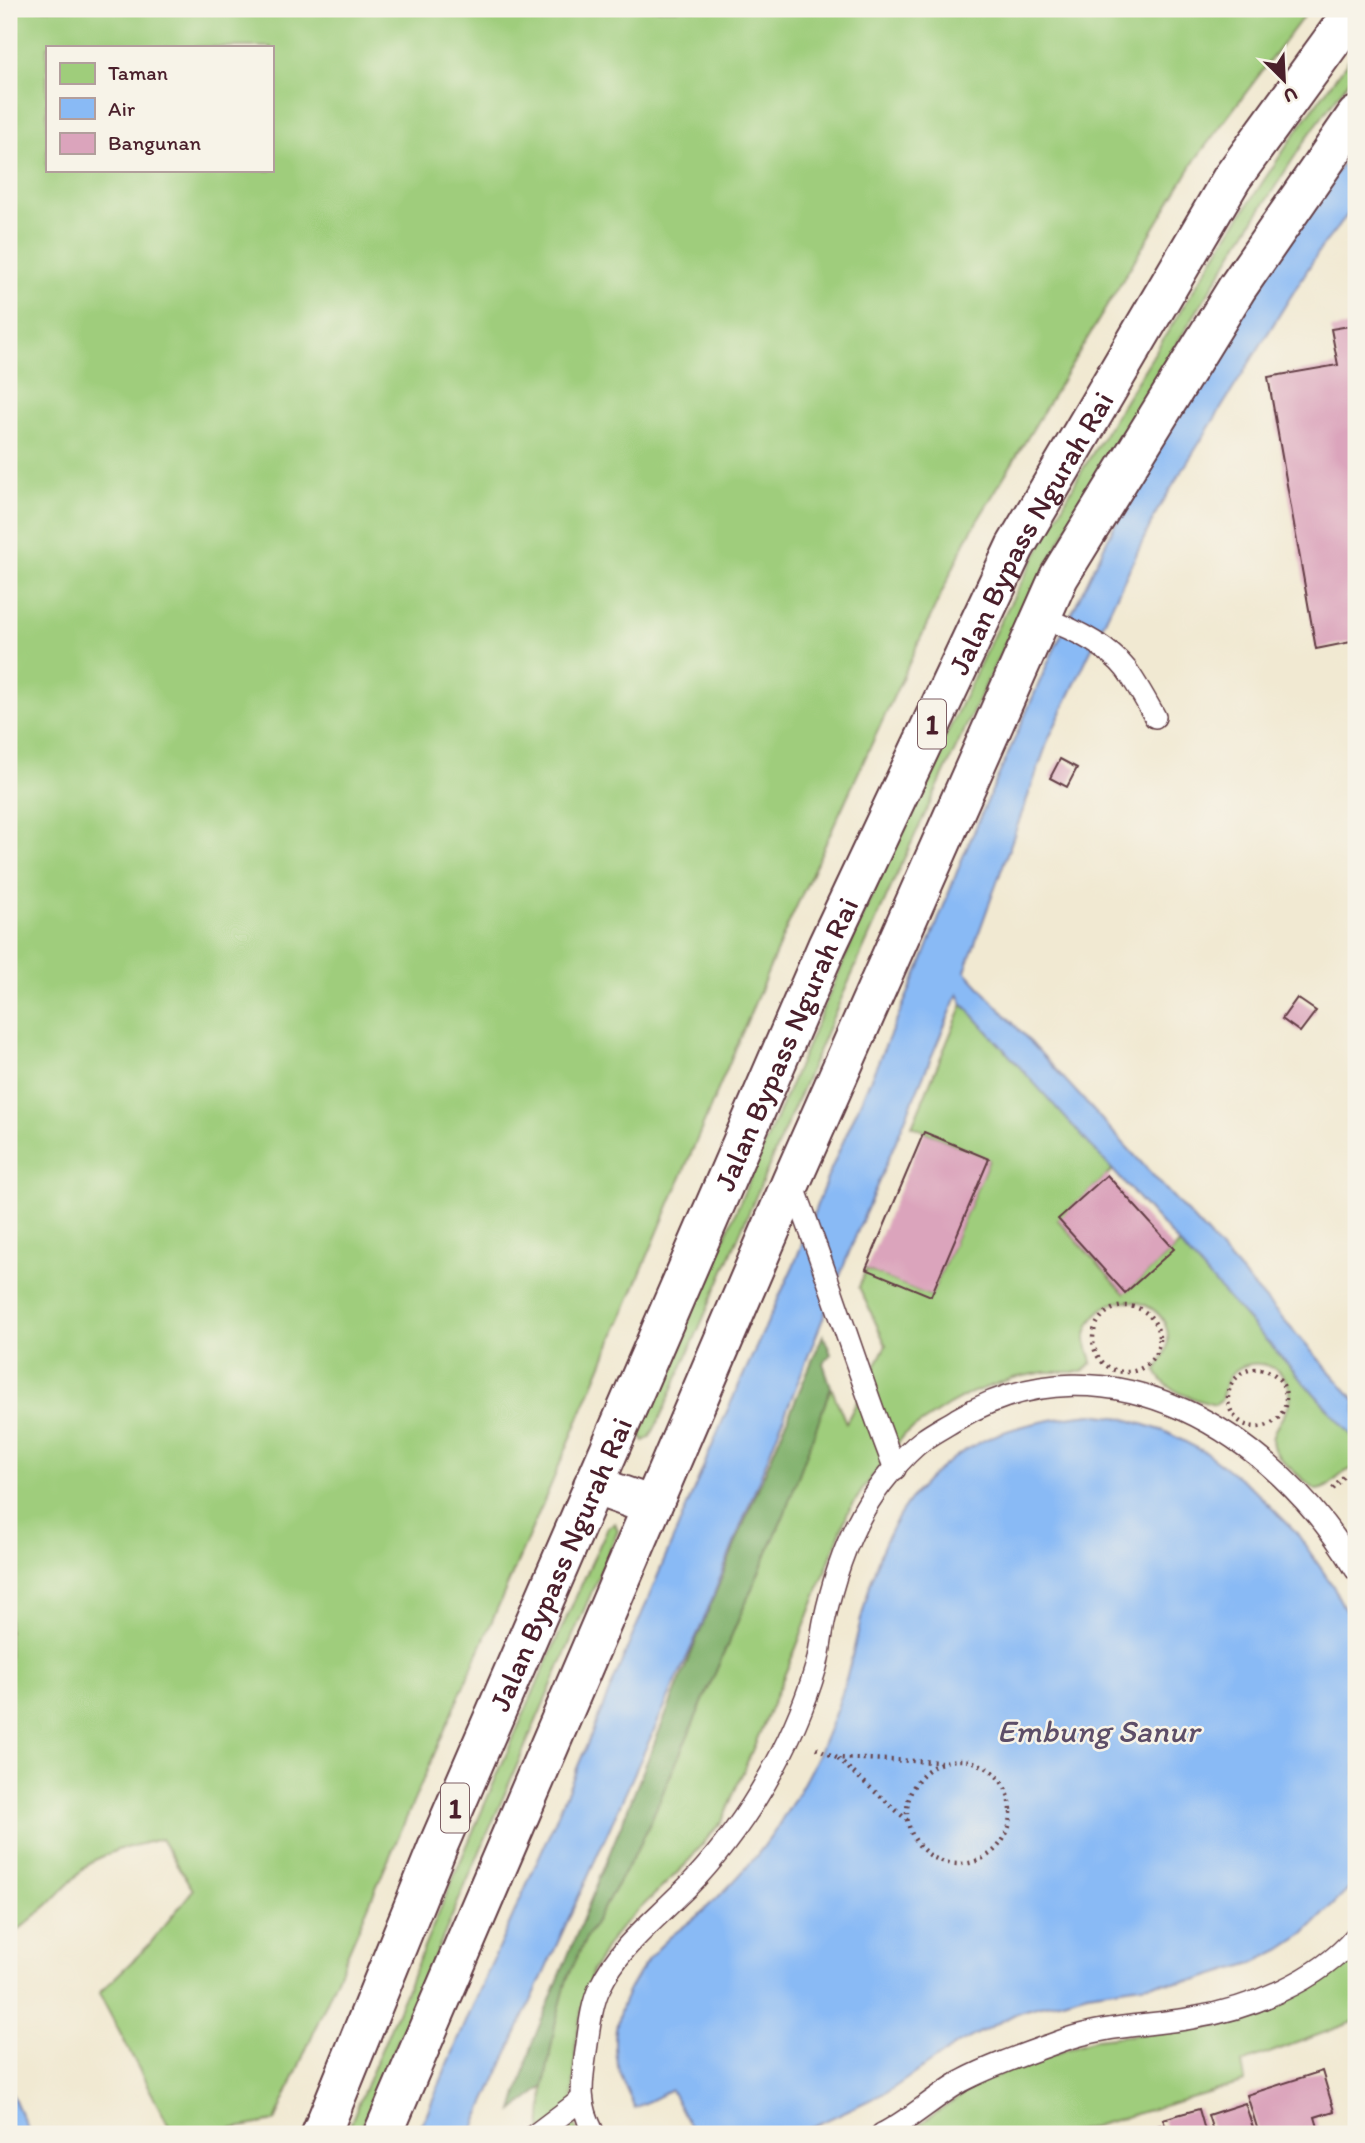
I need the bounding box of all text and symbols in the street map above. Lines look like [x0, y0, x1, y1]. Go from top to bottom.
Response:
legend [46, 46, 273, 172]
north arrow [1250, 46, 1320, 116]
text: Taman [108, 60, 168, 85]
text: U [1280, 82, 1301, 108]
text: Air [108, 96, 136, 121]
text: Bangunan [108, 130, 201, 155]
street label: Jalan Bypass Ngurah Rai [939, 384, 1121, 680]
road number: 1 [918, 700, 946, 748]
street label: Jalan Bypass Ngurah Rai [705, 891, 866, 1196]
street label: Jalan Bypass Ngurah Rai [480, 1412, 640, 1717]
water label: Embung Sanur [997, 1712, 1202, 1750]
road number: 1 [441, 1784, 469, 1832]

